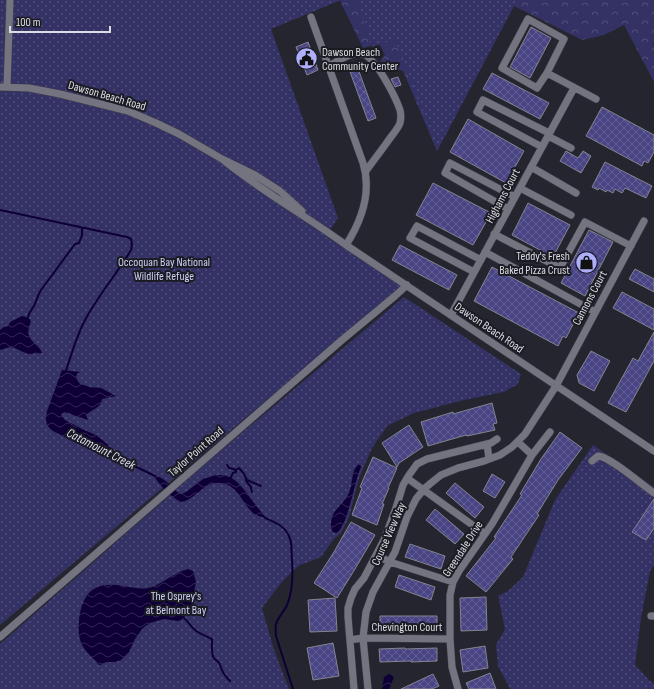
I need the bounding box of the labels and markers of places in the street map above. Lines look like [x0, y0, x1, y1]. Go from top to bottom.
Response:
place label: Dawson Beach Community Center [322, 45, 399, 74]
public building icon: Dawson Beach Community Center [294, 46, 320, 72]
place label: Teddy's Fresh Baked Pizza Crust [499, 249, 570, 278]
shop icon: Teddy's Fresh Baked Pizza Crust [573, 250, 599, 276]

